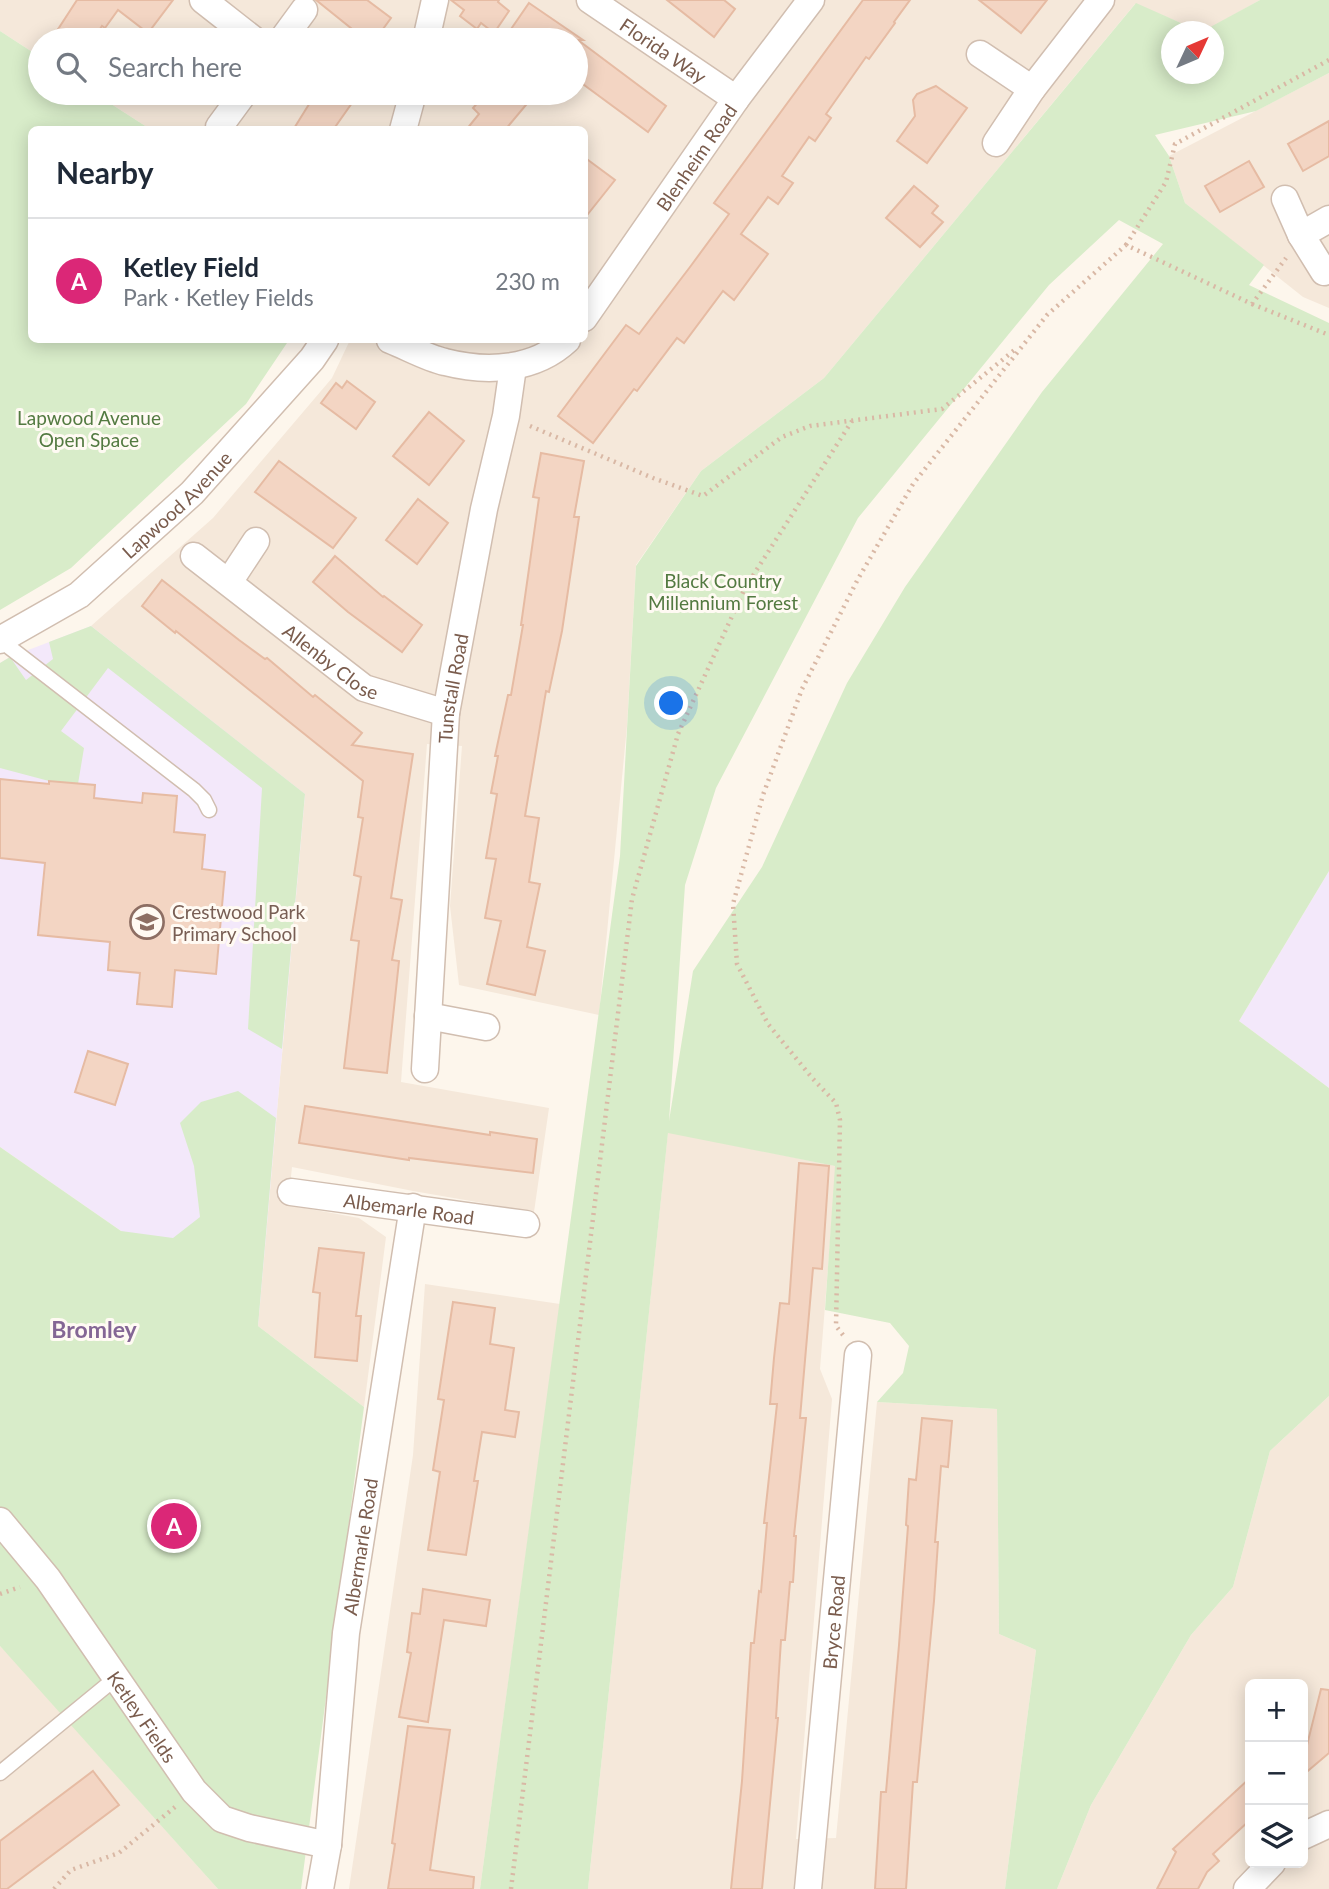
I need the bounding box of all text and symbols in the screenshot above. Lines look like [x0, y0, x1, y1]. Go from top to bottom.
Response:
street label: Florida Way [616, 12, 712, 88]
north arrow [1161, 21, 1224, 84]
search box [28, 28, 588, 105]
icon: search [52, 48, 90, 86]
text: Search here [108, 51, 242, 83]
street label: Blenheim Road [651, 99, 741, 215]
text: Nearby [56, 154, 154, 190]
text: Ketley Field [123, 251, 259, 283]
text: A [71, 267, 87, 295]
text: 230 m [495, 267, 560, 295]
text: Park · Ketley Fields [123, 283, 314, 311]
park label: Lapwood Avenue Open Space [17, 406, 161, 451]
street label: Lapwood Avenue [117, 446, 236, 563]
park label: Black Country Millennium Forest [648, 569, 798, 614]
street label: Allenby Close [279, 618, 381, 703]
street label: Tunstall Road [433, 631, 472, 744]
your location [654, 686, 688, 720]
place label: Crestwood Park Primary School [172, 900, 306, 945]
school or university icon: Crestwood Park Primary School [128, 903, 166, 941]
street label: Albemarle Road [342, 1188, 476, 1228]
district label: Bromley [51, 1315, 138, 1343]
street label: Albermarle Road [337, 1476, 382, 1617]
pin: A [151, 1500, 197, 1552]
street label: Bryce Road [817, 1574, 849, 1670]
street label: Ketley Fields [103, 1666, 182, 1766]
map controls [1245, 1679, 1308, 1868]
button: + [1245, 1679, 1308, 1742]
button: − [1245, 1742, 1308, 1805]
button: layers [1245, 1805, 1308, 1868]

